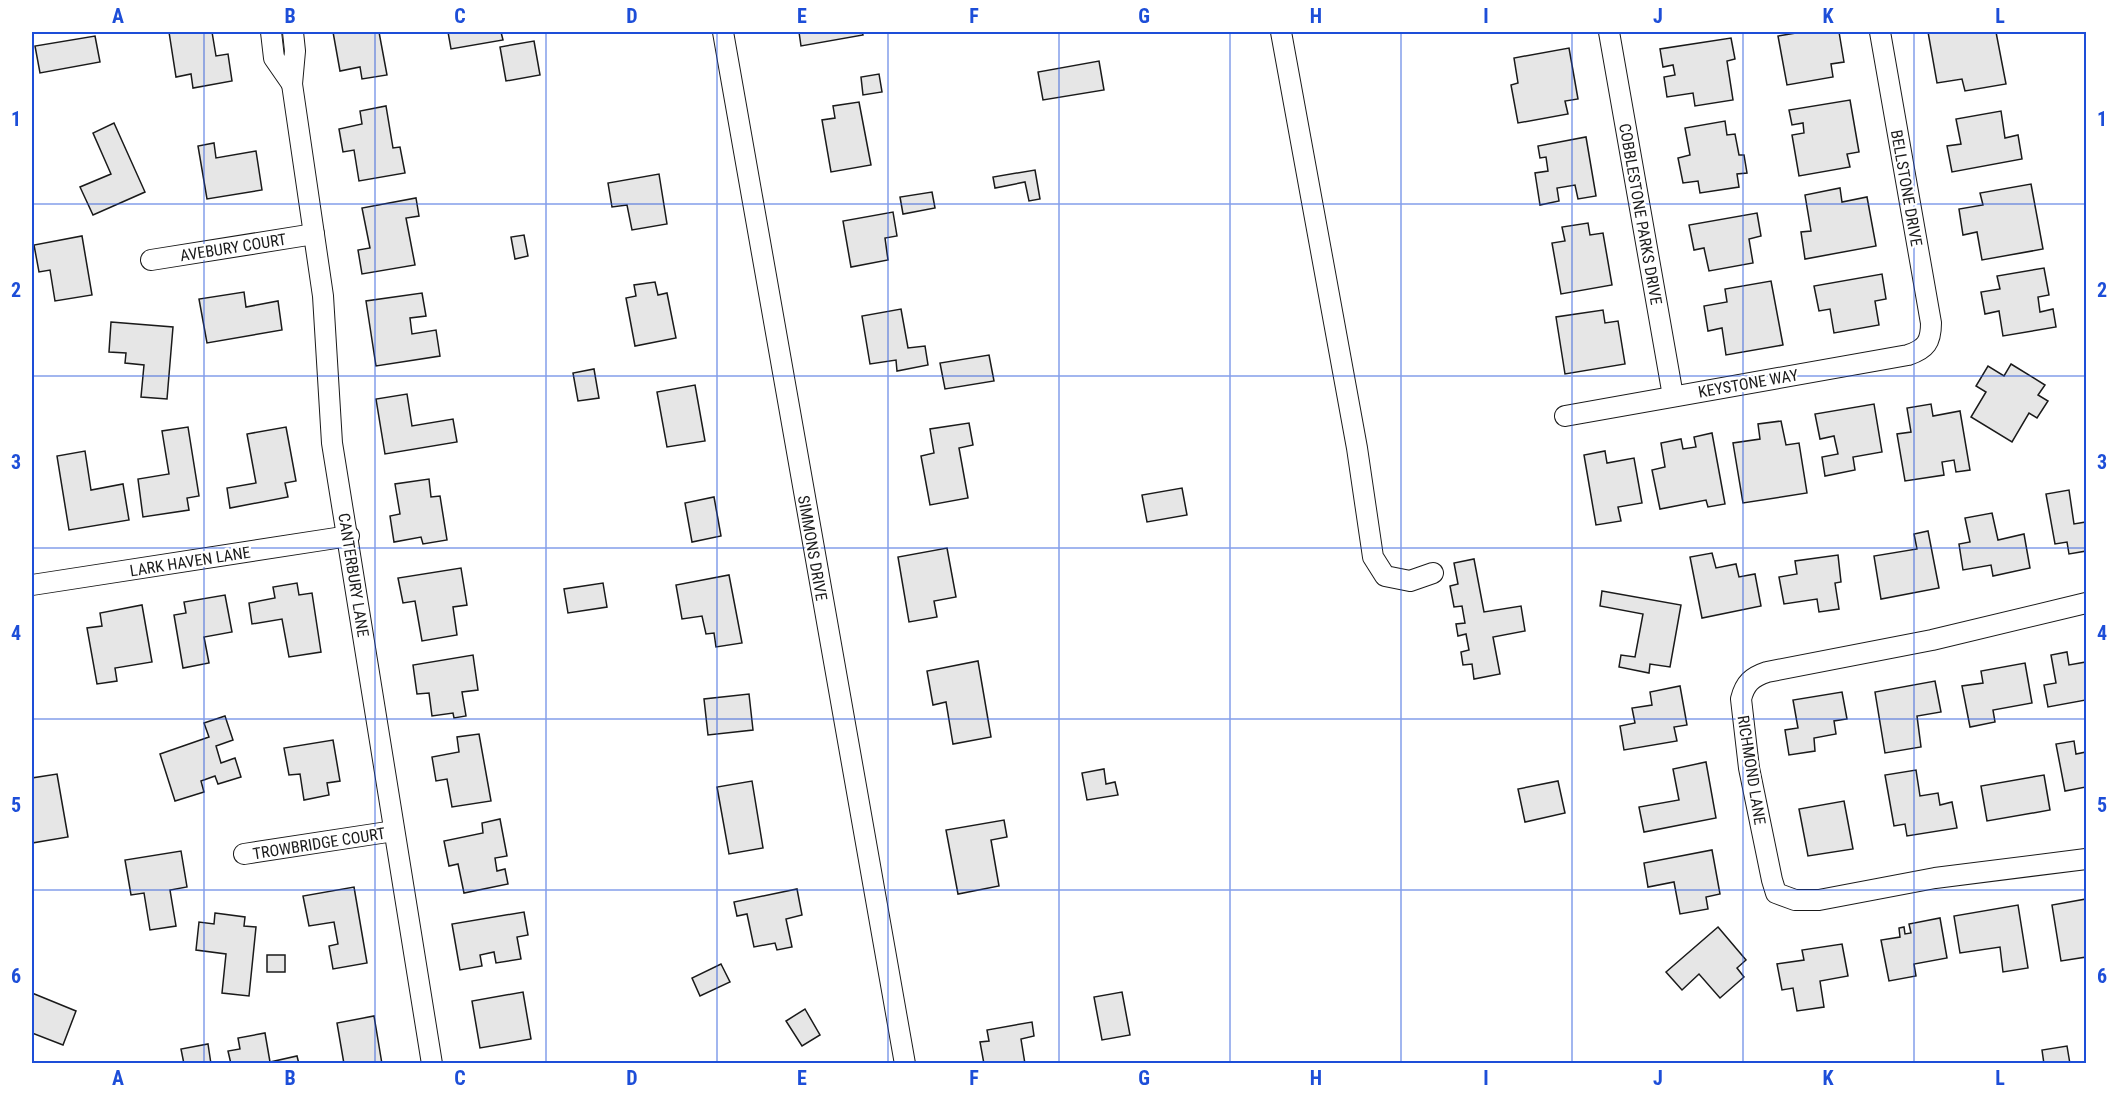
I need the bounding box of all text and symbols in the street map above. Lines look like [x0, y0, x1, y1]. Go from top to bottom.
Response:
text: A [112, 4, 124, 28]
text: B [284, 4, 296, 28]
text: C [454, 4, 466, 28]
text: D [626, 4, 638, 28]
text: E [797, 4, 807, 28]
text: F [969, 4, 979, 28]
text: G [1138, 4, 1150, 28]
text: H [1310, 4, 1322, 28]
text: I [1483, 4, 1489, 28]
text: J [1653, 4, 1663, 28]
text: K [1822, 4, 1834, 28]
text: L [1995, 4, 2005, 28]
text: 1 [11, 107, 21, 131]
text: 1 [2097, 107, 2107, 131]
street label: COBBLESTONE PARKS DRIVE [1615, 122, 1666, 306]
street label: BELLSTONE DRIVE [1887, 128, 1926, 248]
street label: AVEBURY COURT [179, 230, 288, 265]
text: 2 [11, 278, 21, 302]
text: 2 [2097, 278, 2107, 302]
street label: KEYSTONE WAY [1697, 365, 1800, 402]
text: 3 [11, 450, 21, 474]
text: 3 [2097, 450, 2107, 474]
street label: SIMMONS DRIVE [794, 494, 831, 602]
street label: CANTERBURY LANE [334, 512, 373, 639]
street label: LARK HAVEN LANE [128, 543, 252, 580]
text: 4 [11, 621, 21, 645]
text: 4 [2097, 621, 2107, 645]
street label: RICHMOND LANE [1733, 714, 1770, 826]
text: 5 [11, 793, 21, 817]
text: 5 [2097, 793, 2107, 817]
street label: TROWBRIDGE COURT [251, 824, 387, 863]
text: 6 [11, 964, 21, 988]
text: 6 [2097, 964, 2107, 988]
text: A [112, 1066, 124, 1090]
text: B [284, 1066, 296, 1090]
text: C [454, 1066, 466, 1090]
text: D [626, 1066, 638, 1090]
text: E [797, 1066, 807, 1090]
text: F [969, 1066, 979, 1090]
text: G [1138, 1066, 1150, 1090]
text: H [1310, 1066, 1322, 1090]
text: I [1483, 1066, 1489, 1090]
text: J [1653, 1066, 1663, 1090]
text: K [1822, 1066, 1834, 1090]
text: L [1995, 1066, 2005, 1090]

